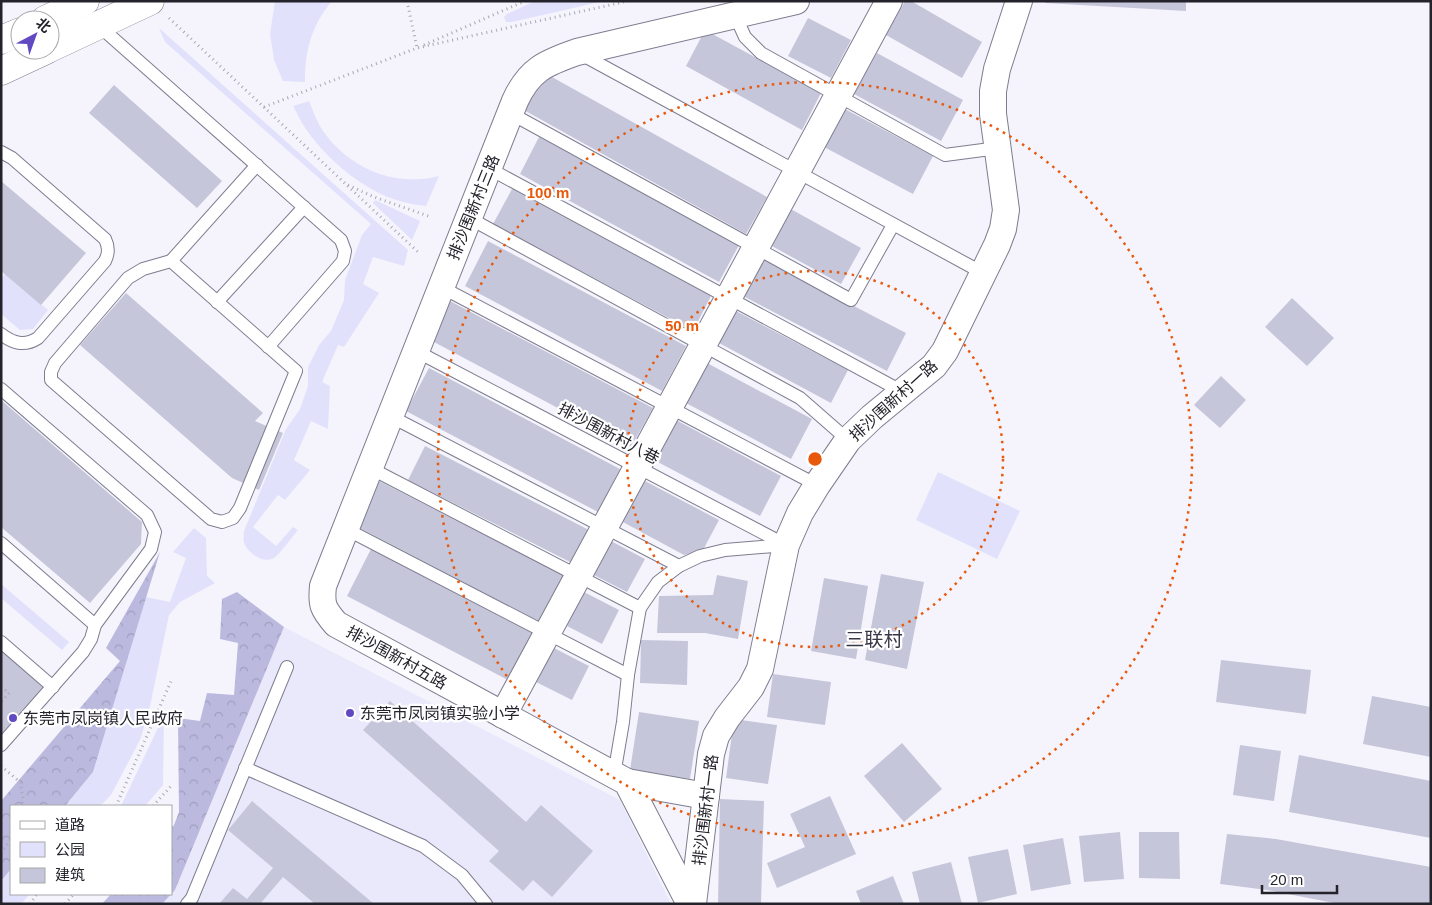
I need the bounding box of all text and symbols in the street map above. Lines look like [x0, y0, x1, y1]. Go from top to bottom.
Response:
north arrow [10, 10, 60, 60]
text: 北 [33, 15, 54, 36]
street label: 排沙围新村三路 [445, 152, 502, 262]
text: 100 m [527, 184, 569, 201]
text: 50 m [665, 317, 699, 334]
street label: 排沙围新村一路 [846, 357, 941, 444]
street label: 排沙围新村八巷 [555, 400, 662, 467]
centre of rings [806, 450, 824, 468]
street label: 排沙围新村五路 [344, 623, 450, 692]
district label: 三联村 [845, 629, 903, 650]
place label: 东莞市凤岗镇实验小学 [360, 705, 520, 722]
marker: 东莞市凤岗镇实验小学 [344, 707, 356, 719]
place label: 东莞市凤岗镇人民政府 [23, 710, 183, 727]
marker: 东莞市凤岗镇人民政府 [7, 712, 19, 724]
street label: 排沙围新村一路 [690, 753, 721, 867]
legend [10, 805, 172, 895]
text: 道路 [55, 816, 85, 833]
text: 公园 [55, 841, 85, 858]
scale bar [1262, 862, 1337, 894]
text: 建筑 [55, 866, 85, 883]
text: 20 m [1270, 871, 1303, 888]

